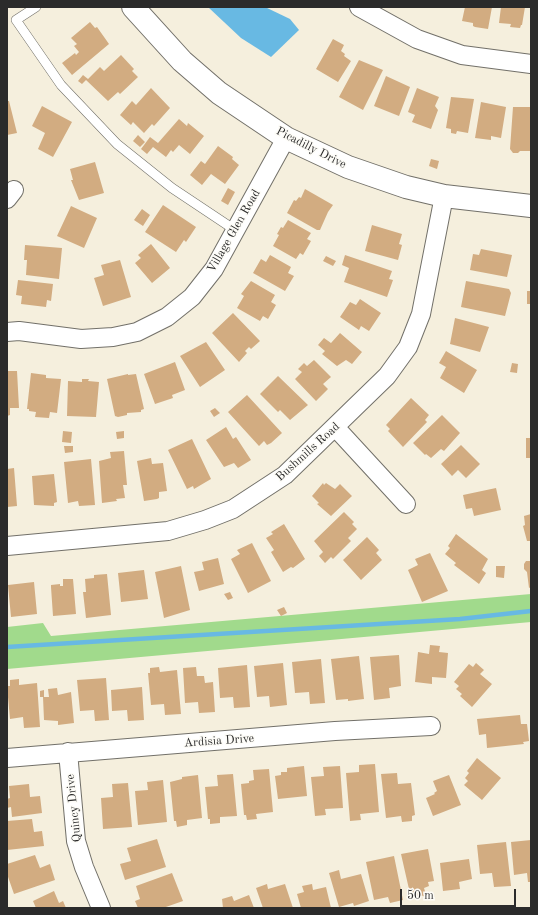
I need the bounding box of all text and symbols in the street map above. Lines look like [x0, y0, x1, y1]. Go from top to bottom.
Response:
street label: Picadilly Drive [273, 124, 349, 172]
street label: Village Glen Road [204, 187, 264, 275]
street label: Bushmills Road [273, 420, 343, 484]
street label: Ardisia Drive [184, 731, 254, 751]
street label: Quincy Drive [63, 773, 85, 843]
scale bar [402, 881, 518, 907]
text: 50 m [407, 890, 434, 902]

